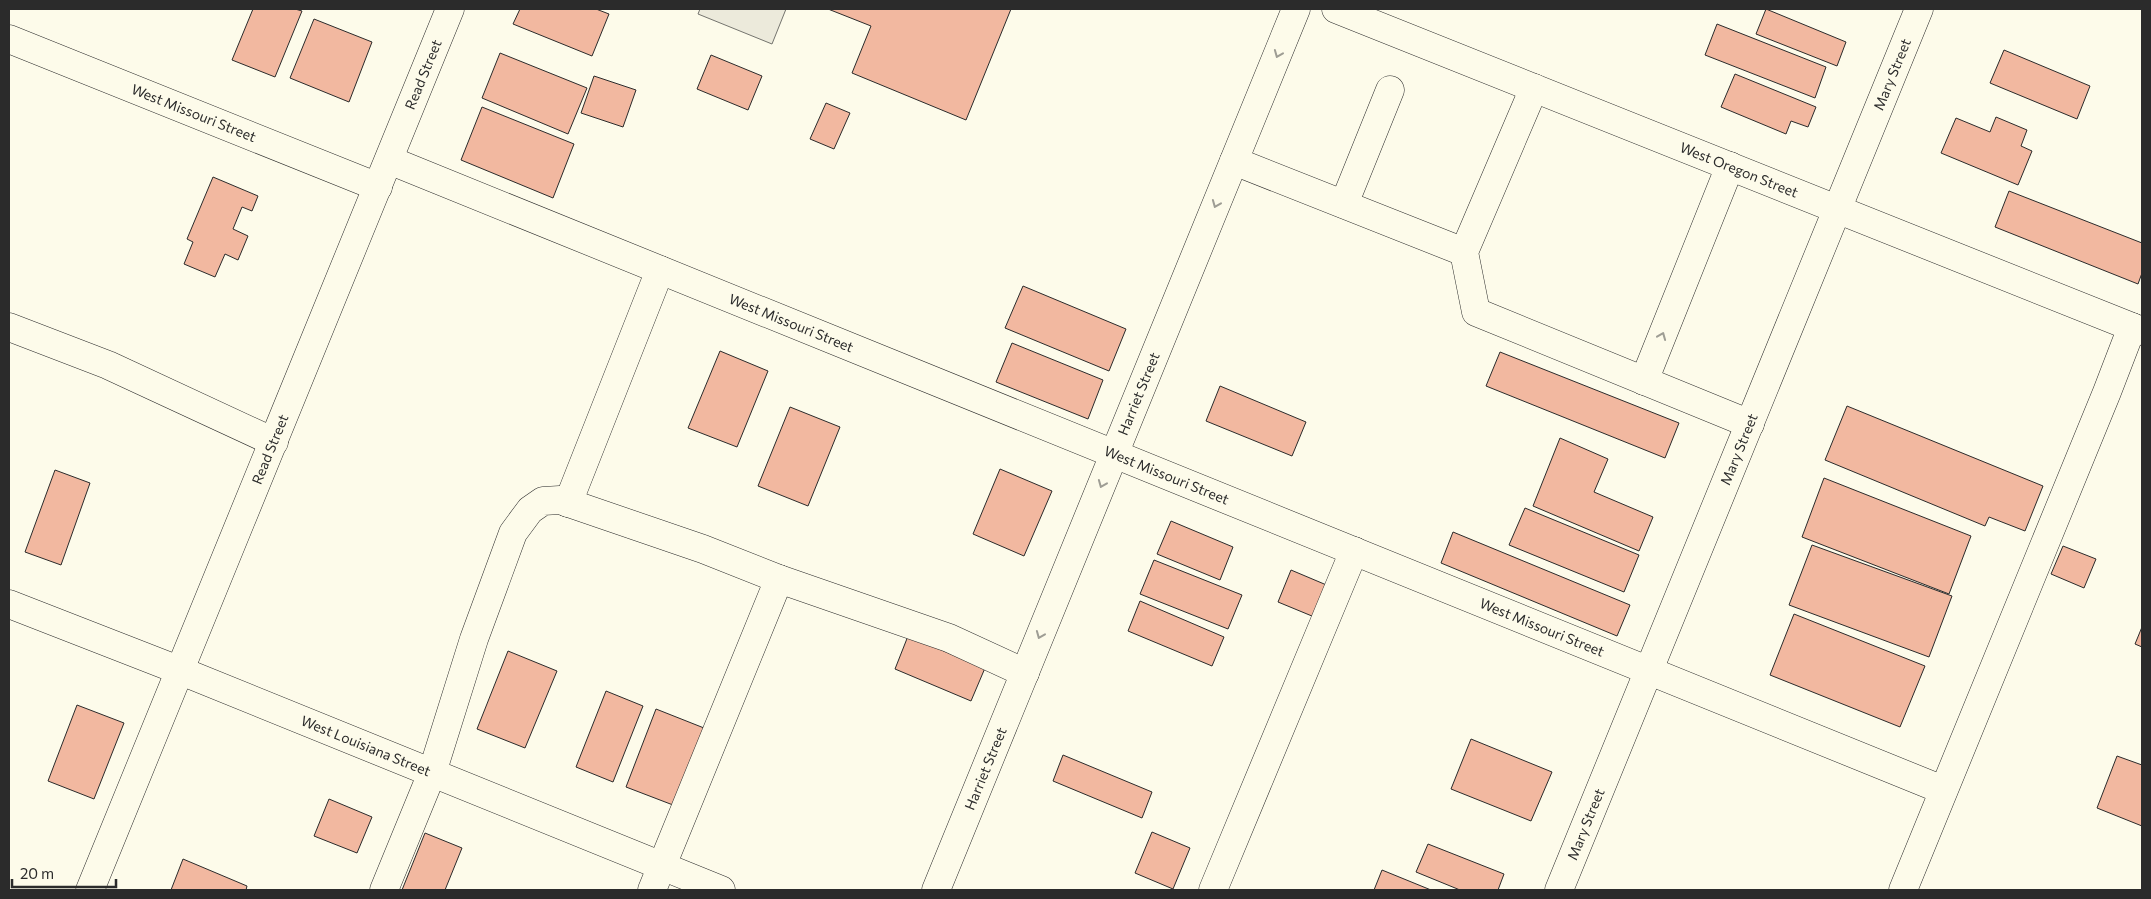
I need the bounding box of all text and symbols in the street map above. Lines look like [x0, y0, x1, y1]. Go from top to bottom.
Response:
street label: Mary Street [1870, 36, 1914, 113]
street label: Read Street [401, 37, 445, 112]
one-way arrow [1274, 49, 1284, 58]
street label: West Missouri Street [129, 80, 259, 145]
street label: West Oregon Street [1678, 138, 1801, 201]
one-way arrow [1212, 199, 1223, 208]
street label: West Missouri Street [727, 290, 856, 356]
one-way arrow [1656, 332, 1666, 341]
street label: Harriet Street [1114, 349, 1163, 438]
street label: Read Street [248, 411, 292, 487]
street label: Mary Street [1716, 411, 1761, 487]
street label: West Missouri Street [1102, 442, 1232, 508]
one-way arrow [1098, 479, 1108, 488]
street label: West Missouri Street [1477, 594, 1607, 660]
one-way arrow [1036, 630, 1047, 639]
street label: West Louisiana Street [299, 712, 433, 779]
street label: Harriet Street [961, 724, 1010, 812]
street label: Mary Street [1563, 786, 1608, 862]
scale bar [12, 856, 116, 888]
text: 20 m [20, 864, 54, 882]

